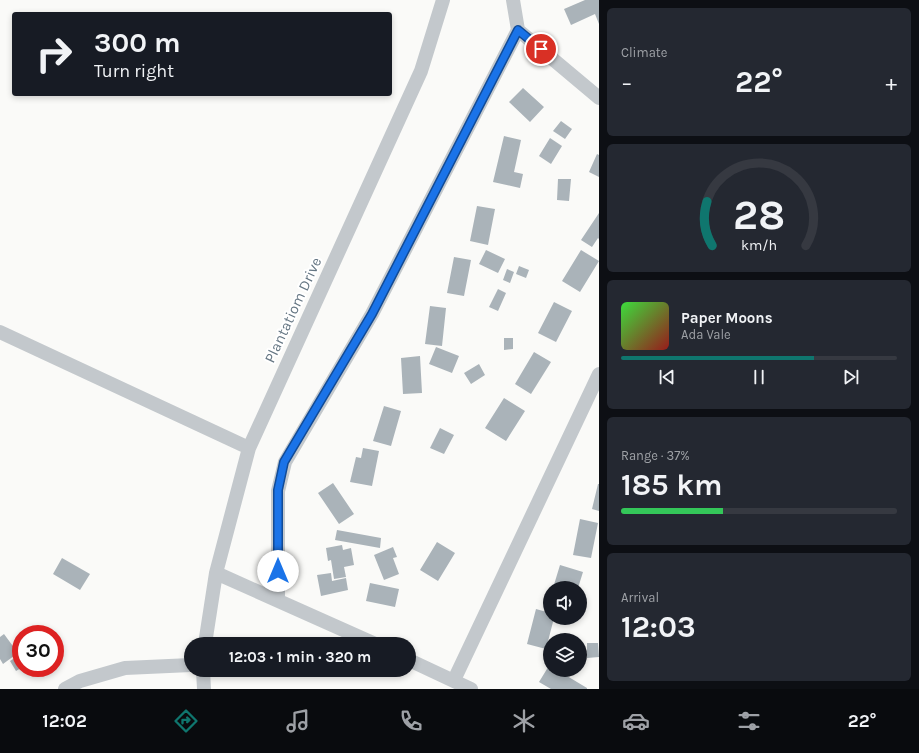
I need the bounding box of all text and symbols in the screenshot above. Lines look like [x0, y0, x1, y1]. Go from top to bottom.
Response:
text: 300 m [94, 26, 181, 59]
icon: right [28, 28, 80, 80]
pin [524, 32, 558, 66]
icon: arrive [530, 38, 552, 60]
text: Climate [621, 45, 667, 60]
text: Turn right [94, 60, 174, 82]
text: 22° [735, 64, 783, 100]
text: − [621, 70, 633, 96]
text: + [885, 70, 897, 96]
text: 28 [733, 191, 785, 239]
text: km/h [741, 237, 777, 254]
street label: Plantatiom Drive [261, 254, 325, 366]
text: Paper Moons [681, 309, 773, 327]
text: Ada Vale [681, 327, 731, 342]
icon: previous [656, 366, 678, 388]
icon: pause [748, 366, 770, 388]
icon: next [840, 366, 862, 388]
text: Range · 37% [621, 448, 690, 463]
text: 185 km [621, 467, 722, 503]
position arrow [257, 550, 299, 592]
map controls [543, 581, 587, 677]
button: sound [543, 581, 587, 625]
text: Arrival [621, 590, 659, 605]
text: 12:03 [621, 609, 696, 645]
speed limit sign: 30 [12, 625, 64, 677]
button: layers [543, 633, 587, 677]
text: 12:03 · 1 min · 320 m [229, 648, 371, 666]
icon: directions [172, 707, 200, 735]
icon: music [284, 707, 312, 735]
icon: phone [397, 707, 425, 735]
icon: climate [510, 707, 538, 735]
icon: car [622, 707, 650, 735]
icon: filters [735, 707, 763, 735]
text: 12:02 [42, 710, 87, 732]
text: 22° [848, 710, 877, 732]

